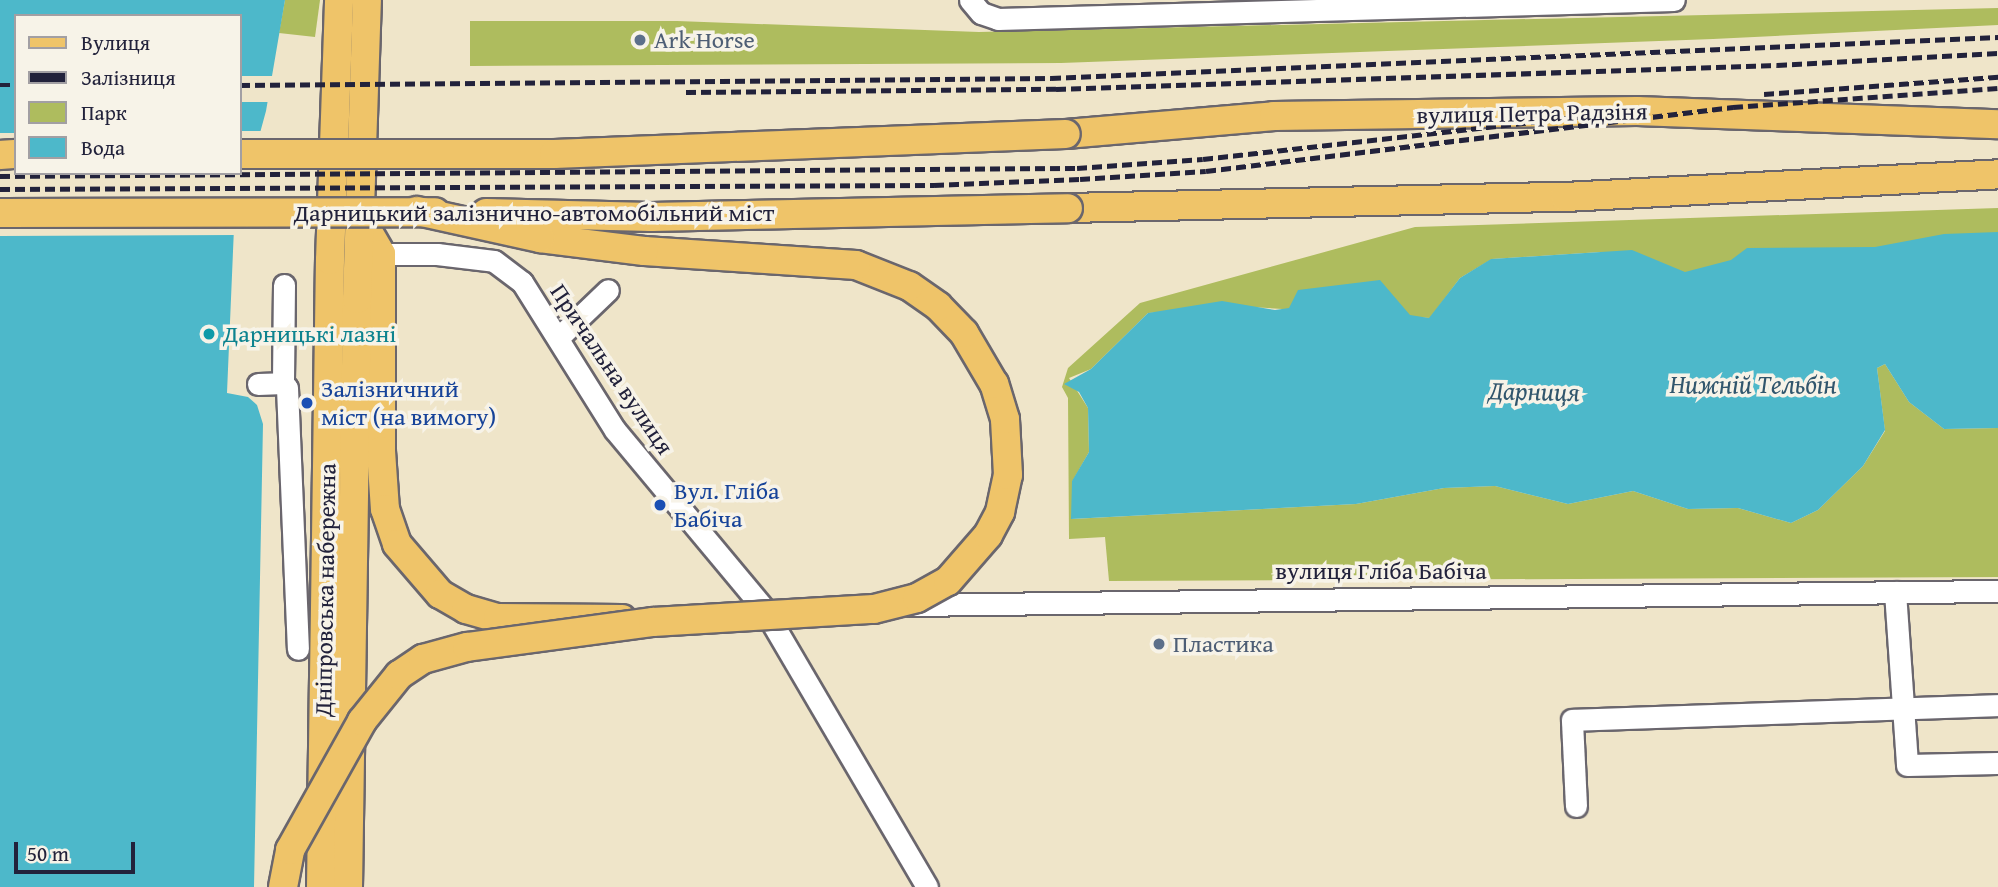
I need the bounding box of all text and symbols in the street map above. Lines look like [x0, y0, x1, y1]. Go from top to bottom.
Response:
legend [14, 14, 242, 175]
place label: Ark Horse [654, 26, 755, 54]
text: Вулиця [81, 27, 150, 58]
marker: Ark Horse [632, 32, 648, 48]
text: Залізниця [81, 62, 176, 93]
text: Парк [81, 97, 127, 128]
street label: вулиця Петра Радзіня [1416, 97, 1648, 129]
text: Вода [81, 132, 125, 163]
street label: Дарницький залізнично-автомобільний міст [294, 199, 774, 227]
street label: Причальна вулиця [544, 278, 680, 460]
place label: Дарницькі лазні [223, 320, 396, 348]
marker: Дарницькі лазні [201, 326, 217, 342]
water label: Нижній Тельбін [1669, 368, 1837, 400]
place label: Залізничний міст (на вимогу) [321, 375, 496, 431]
water label: Дарниця [1488, 375, 1580, 407]
marker: Залізничний міст (на вимогу) [299, 395, 315, 411]
street label: Дніпровська набережна [308, 463, 342, 717]
place label: Вул. Гліба Бабіча [674, 477, 779, 533]
marker: Вул. Гліба Бабіча [652, 497, 668, 513]
street label: вулиця Гліба Бабіча [1275, 557, 1487, 585]
place label: Пластика [1173, 630, 1274, 658]
marker: Пластика [1151, 636, 1167, 652]
scale bar [18, 828, 138, 872]
text: 50 m [27, 838, 69, 869]

